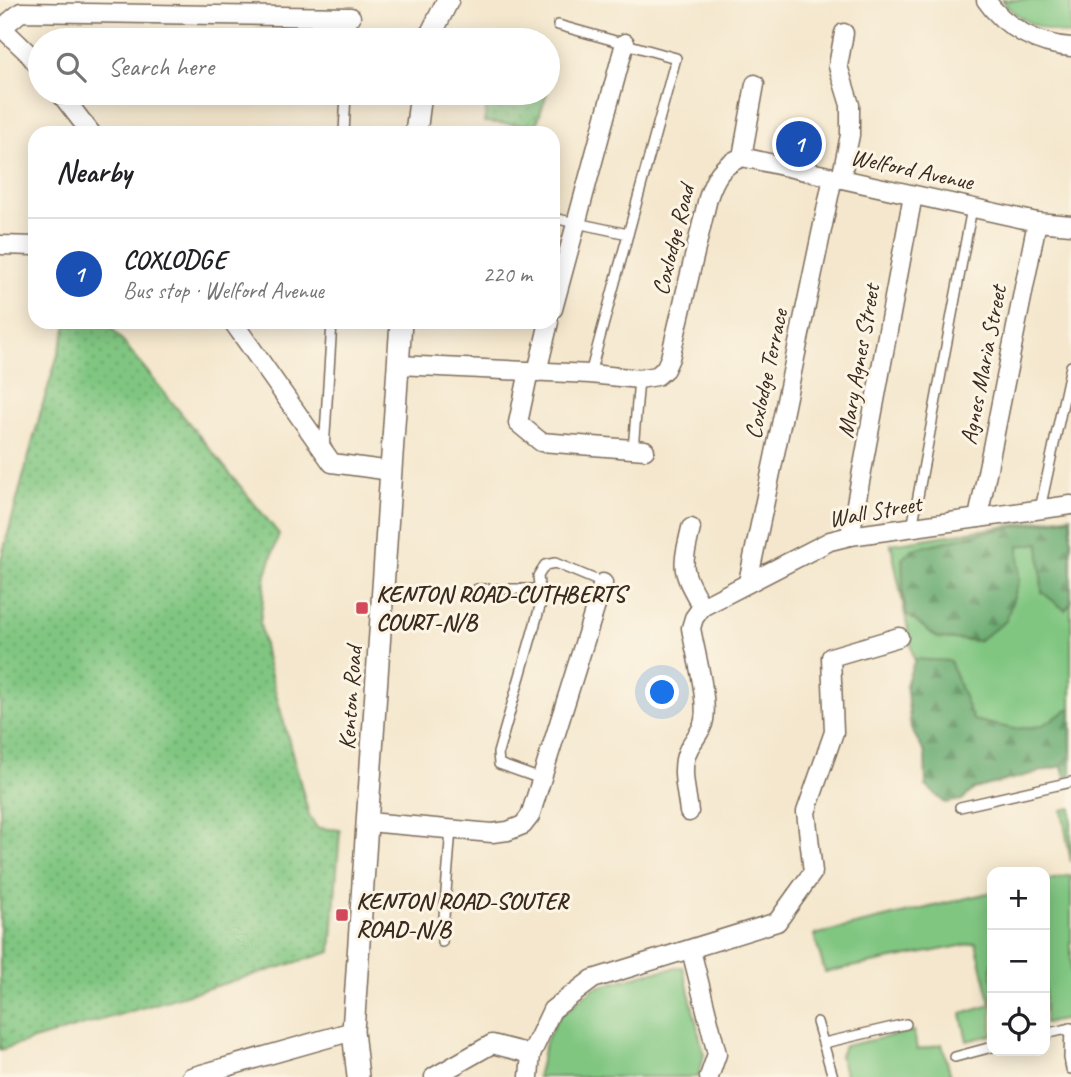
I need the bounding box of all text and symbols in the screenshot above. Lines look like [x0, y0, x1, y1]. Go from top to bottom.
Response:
search box [28, 28, 560, 105]
icon: search [52, 48, 90, 86]
text: Search here [108, 50, 214, 83]
pin: 1 [776, 118, 822, 170]
street label: Welford Avenue [848, 141, 978, 197]
text: Nearby [56, 153, 132, 191]
street label: Coxlodge Road [645, 178, 702, 298]
text: COXLODGE [123, 243, 226, 276]
text: 1 [74, 260, 84, 289]
text: 220 m [483, 260, 532, 289]
text: Bus stop · Welford Avenue [123, 276, 324, 305]
street label: Mary Agnes Street [830, 280, 887, 440]
street label: Agnes Maria Street [953, 281, 1014, 447]
street label: Coxlodge Terrace [738, 304, 795, 442]
street label: Wall Street [826, 488, 926, 534]
place label: KENTON ROAD-CUTHBERTS COURT-N/B [376, 579, 630, 637]
marker: KENTON ROAD-CUTHBERTS COURT-N/B [354, 600, 370, 616]
street label: Kenton Road [331, 642, 369, 751]
your location [645, 675, 679, 709]
map controls [987, 867, 1050, 1056]
button: + [987, 867, 1050, 930]
place label: KENTON ROAD-SOUTER ROAD-N/B [356, 886, 570, 944]
marker: KENTON ROAD-SOUTER ROAD-N/B [334, 907, 350, 923]
button: − [987, 930, 1050, 993]
button: locate [987, 993, 1050, 1056]

